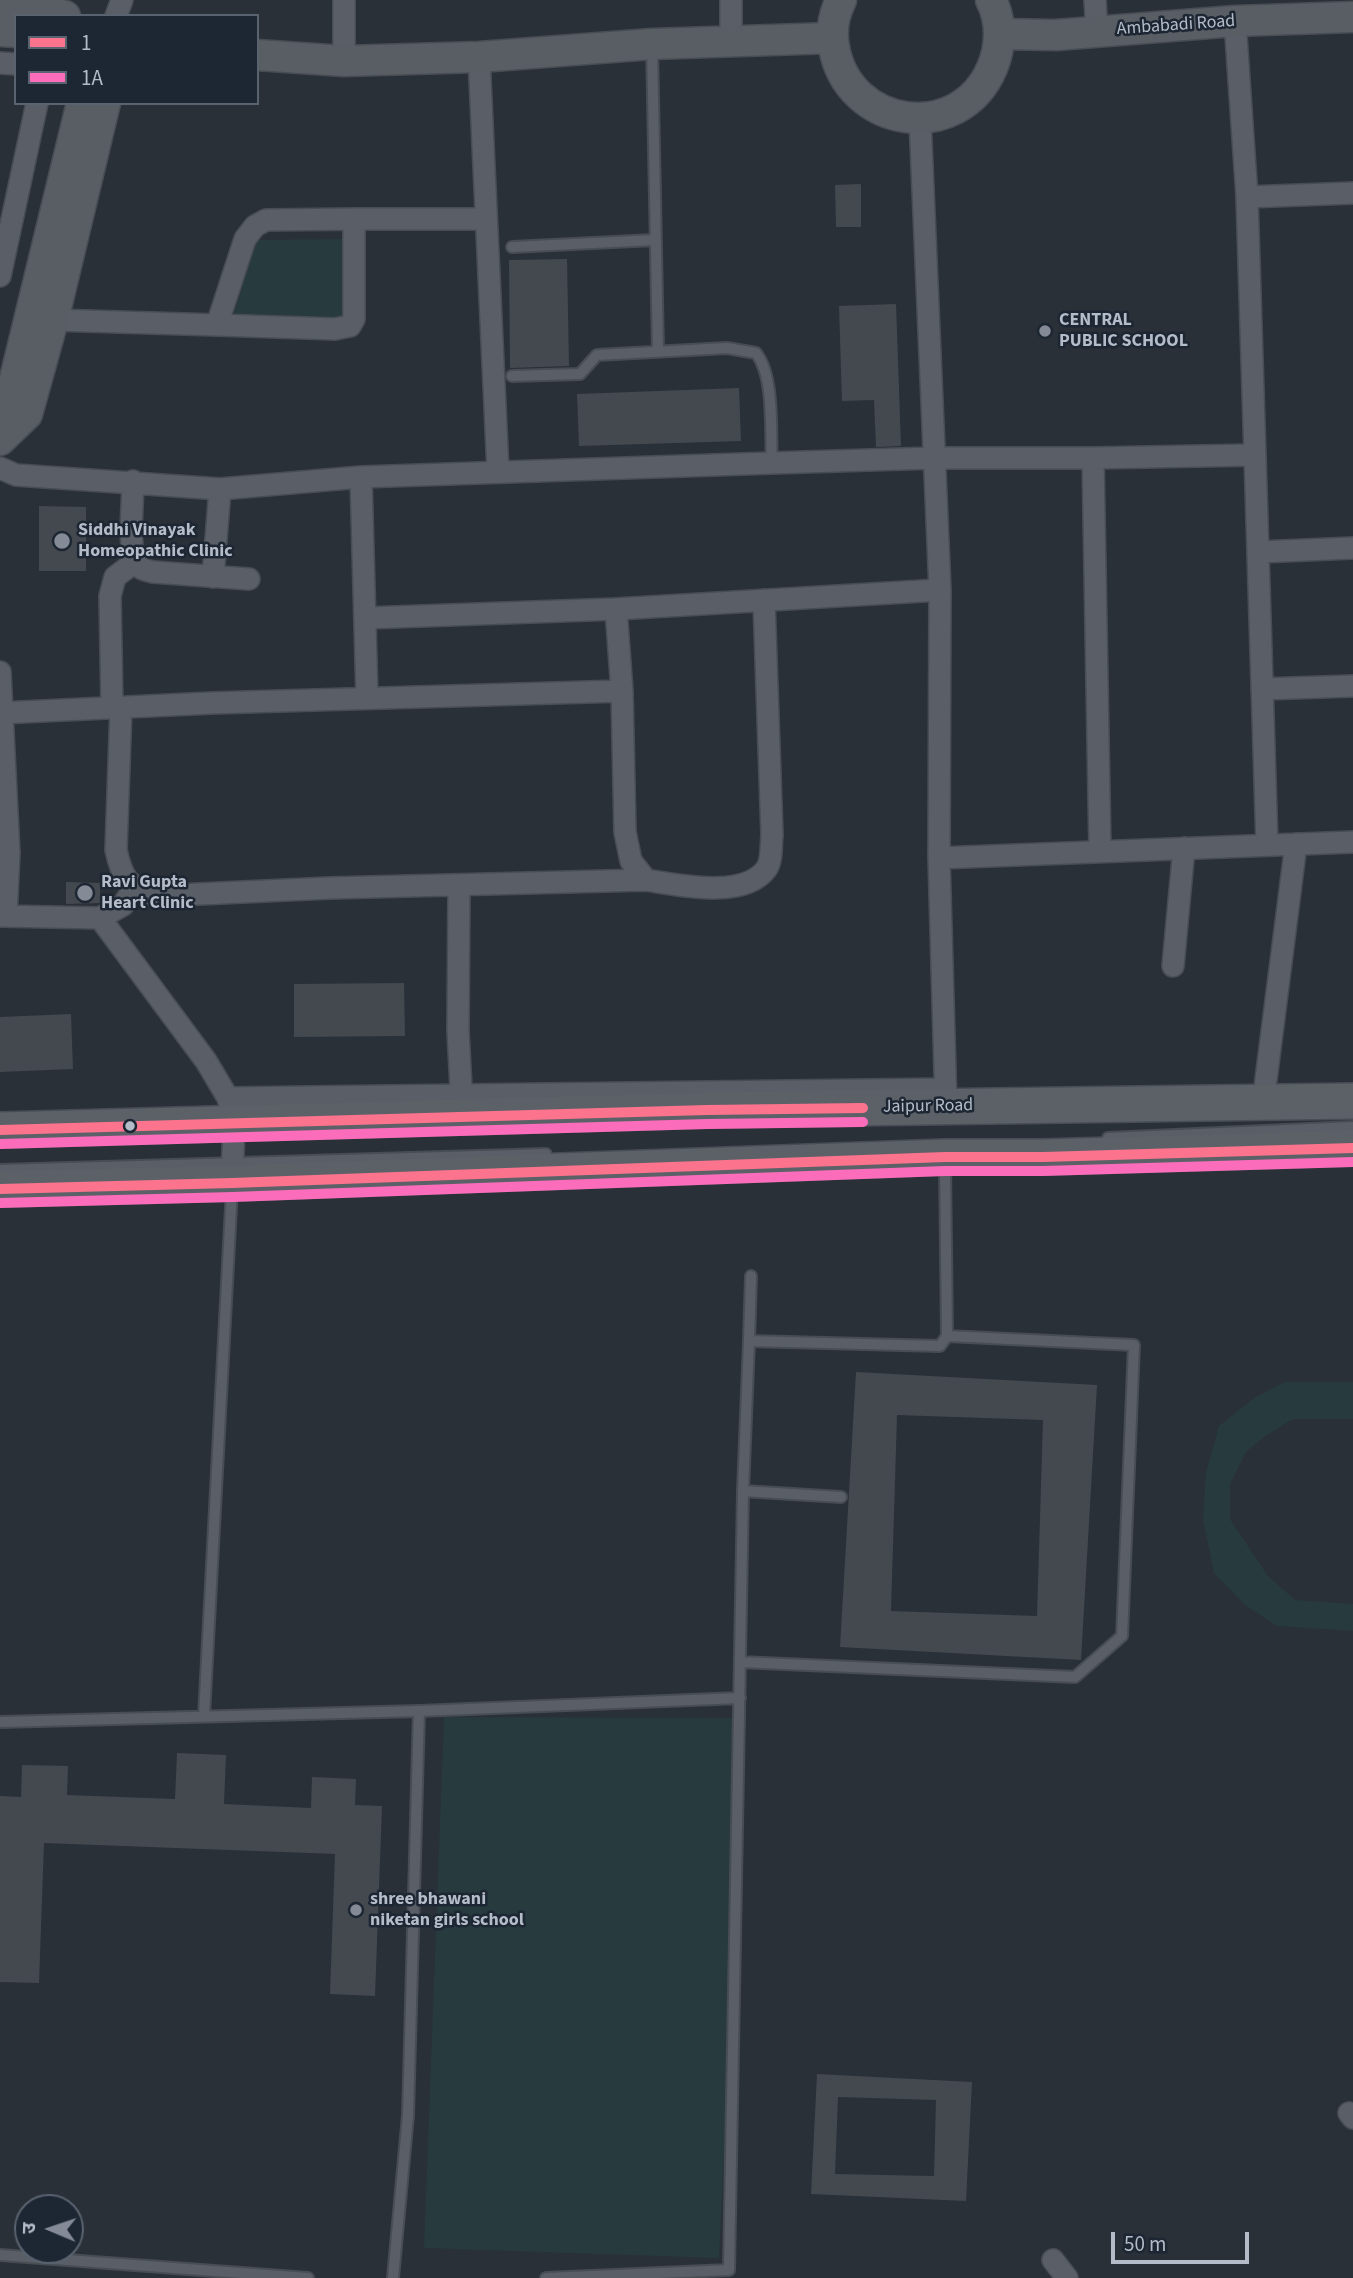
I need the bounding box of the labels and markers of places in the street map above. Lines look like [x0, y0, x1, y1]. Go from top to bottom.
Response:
place label: CENTRAL PUBLIC SCHOOL [1059, 310, 1188, 352]
marker: CENTRAL PUBLIC SCHOOL [1037, 323, 1053, 339]
place label: Siddhi Vinayak Homeopathic Clinic [78, 520, 233, 562]
marker: Siddhi Vinayak Homeopathic Clinic [52, 531, 72, 551]
place label: Ravi Gupta Heart Clinic [101, 872, 194, 914]
marker: Ravi Gupta Heart Clinic [75, 883, 95, 903]
unlabelled marker [123, 1119, 137, 1133]
place label: shree bhawani niketan girls school [370, 1889, 524, 1932]
marker: shree bhawani niketan girls school [348, 1902, 364, 1918]

